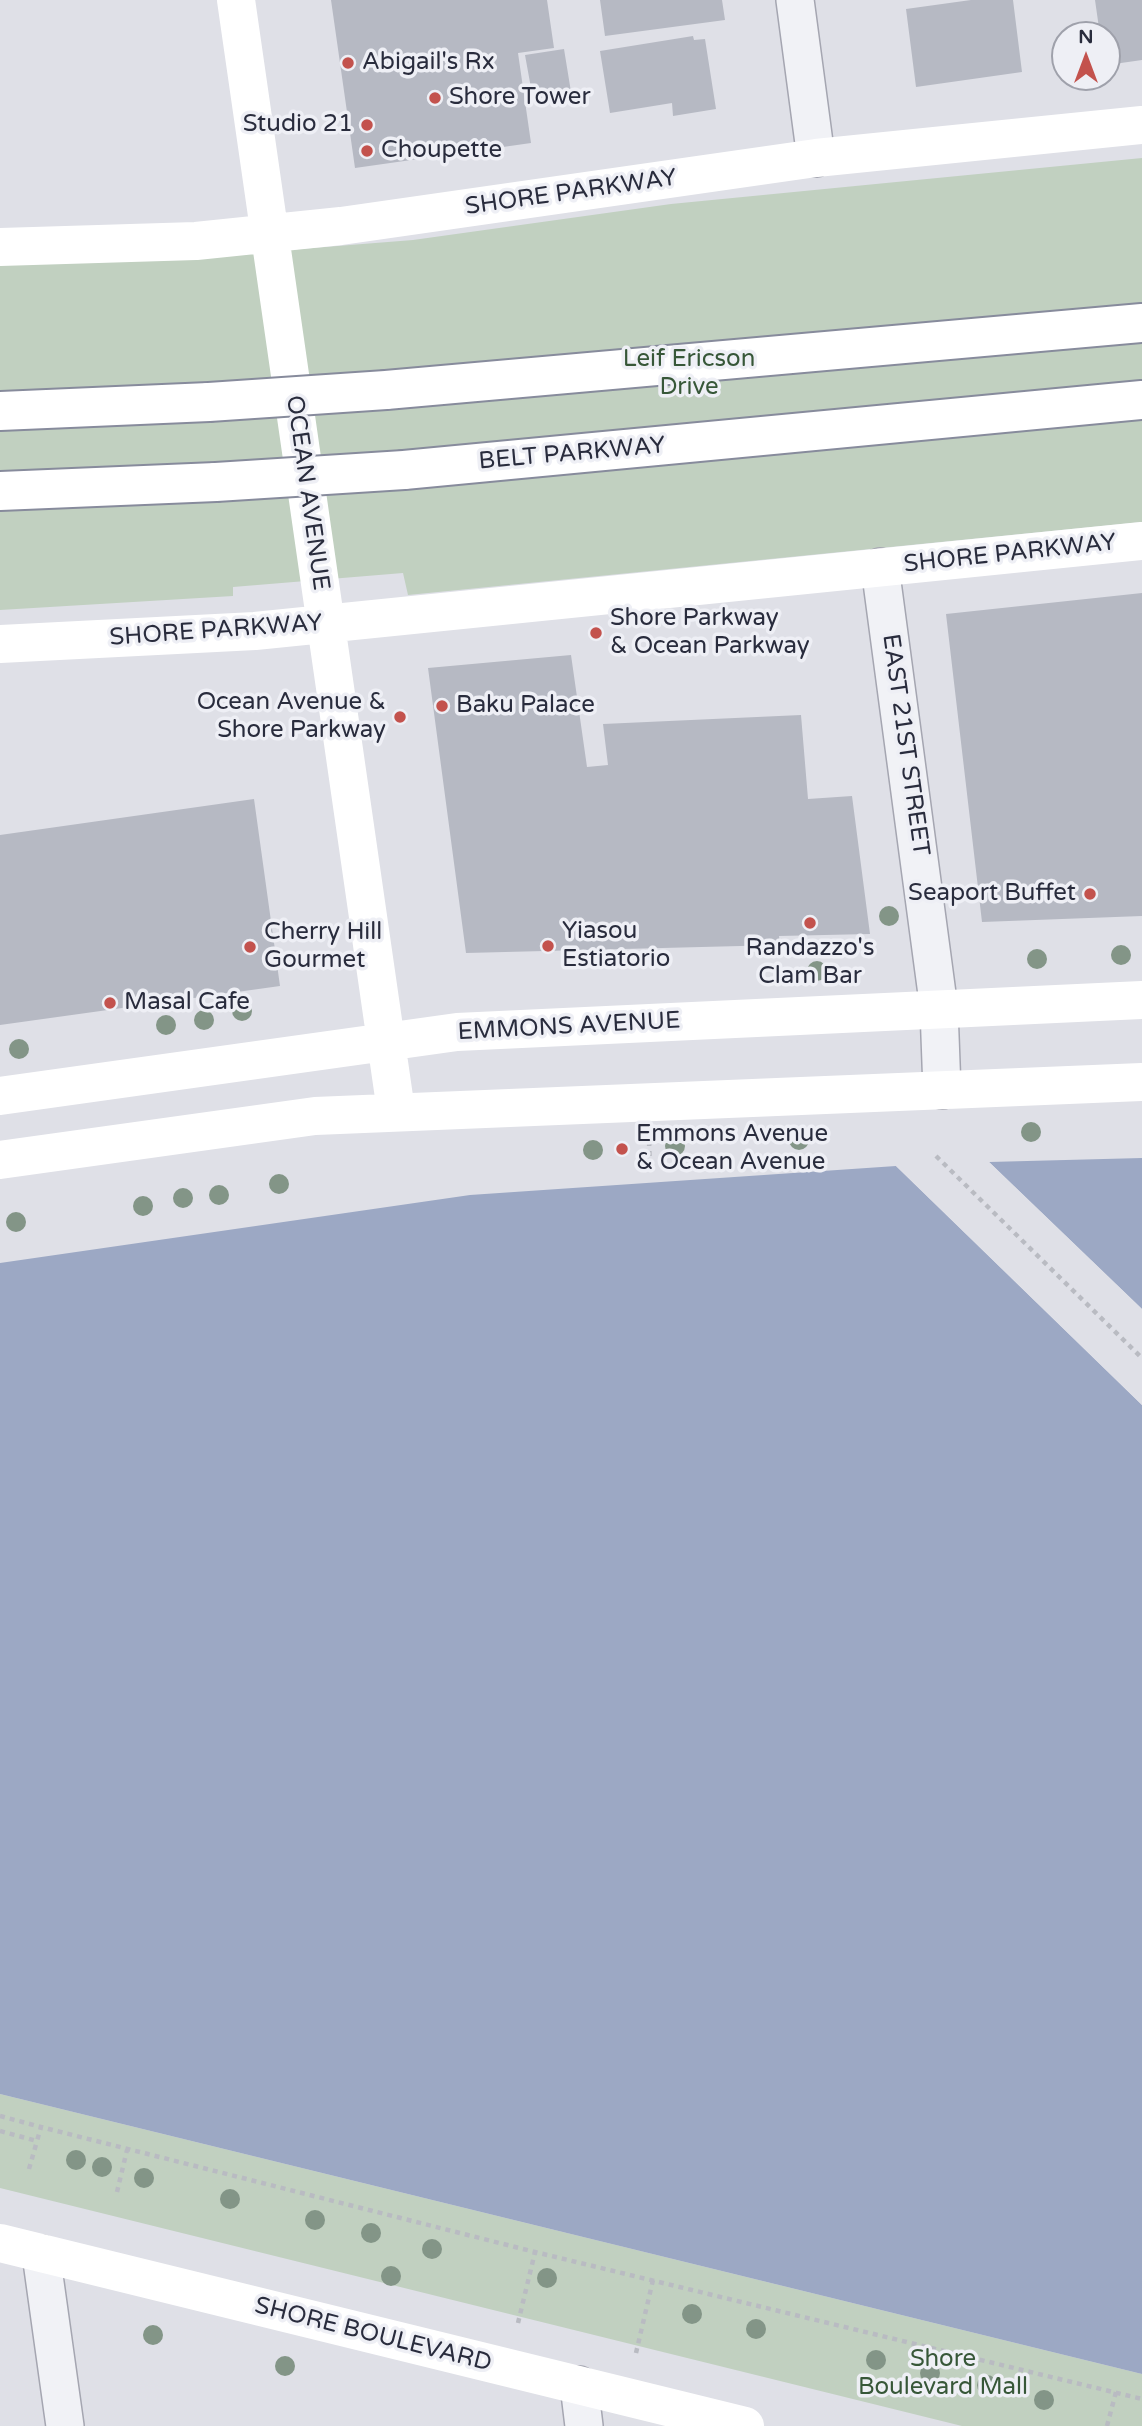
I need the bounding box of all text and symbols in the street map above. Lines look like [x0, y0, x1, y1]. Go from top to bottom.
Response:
north arrow [1051, 21, 1121, 91]
text: N [1078, 26, 1094, 48]
place label: Abigail's Rx [362, 49, 495, 77]
marker: Abigail's Rx [340, 55, 356, 71]
place label: Shore Tower [449, 84, 591, 112]
marker: Shore Tower [427, 90, 443, 106]
place label: Studio 21 [243, 111, 353, 139]
marker: Studio 21 [359, 117, 375, 133]
place label: Choupette [381, 137, 502, 165]
marker: Choupette [359, 143, 375, 159]
street label: SHORE PARKWAY [463, 164, 679, 222]
park label: Leif Ericson Drive [623, 346, 755, 402]
street label: OCEAN AVENUE [279, 394, 335, 592]
street label: BELT PARKWAY [478, 431, 666, 477]
street label: SHORE PARKWAY [902, 529, 1118, 579]
place label: Shore Parkway & Ocean Parkway [610, 605, 810, 661]
street label: SHORE PARKWAY [109, 609, 323, 653]
marker: Shore Parkway & Ocean Parkway [588, 625, 604, 641]
street label: EAST 21ST STREET [875, 632, 935, 858]
place label: Ocean Avenue & Shore Parkway [197, 689, 386, 745]
place label: Baku Palace [456, 692, 595, 720]
marker: Baku Palace [434, 698, 450, 714]
marker: Ocean Avenue & Shore Parkway [392, 709, 408, 725]
place label: Seaport Buffet [908, 880, 1076, 908]
marker: Seaport Buffet [1082, 886, 1098, 902]
marker: Randazzo's Clam Bar [802, 915, 818, 931]
place label: Yiasou Estiatorio [562, 918, 670, 974]
place label: Cherry Hill Gourmet [264, 919, 382, 975]
place label: Randazzo's Clam Bar [746, 935, 874, 991]
marker: Yiasou Estiatorio [540, 938, 556, 954]
marker: Cherry Hill Gourmet [242, 939, 258, 955]
place label: Masal Cafe [124, 989, 250, 1017]
marker: Masal Cafe [102, 995, 118, 1011]
street label: EMMONS AVENUE [457, 1007, 681, 1047]
place label: Emmons Avenue & Ocean Avenue [636, 1121, 828, 1177]
marker: Emmons Avenue & Ocean Avenue [614, 1141, 630, 1157]
street label: SHORE BOULEVARD [252, 2292, 494, 2378]
park label: Shore Boulevard Mall [858, 2346, 1028, 2402]

